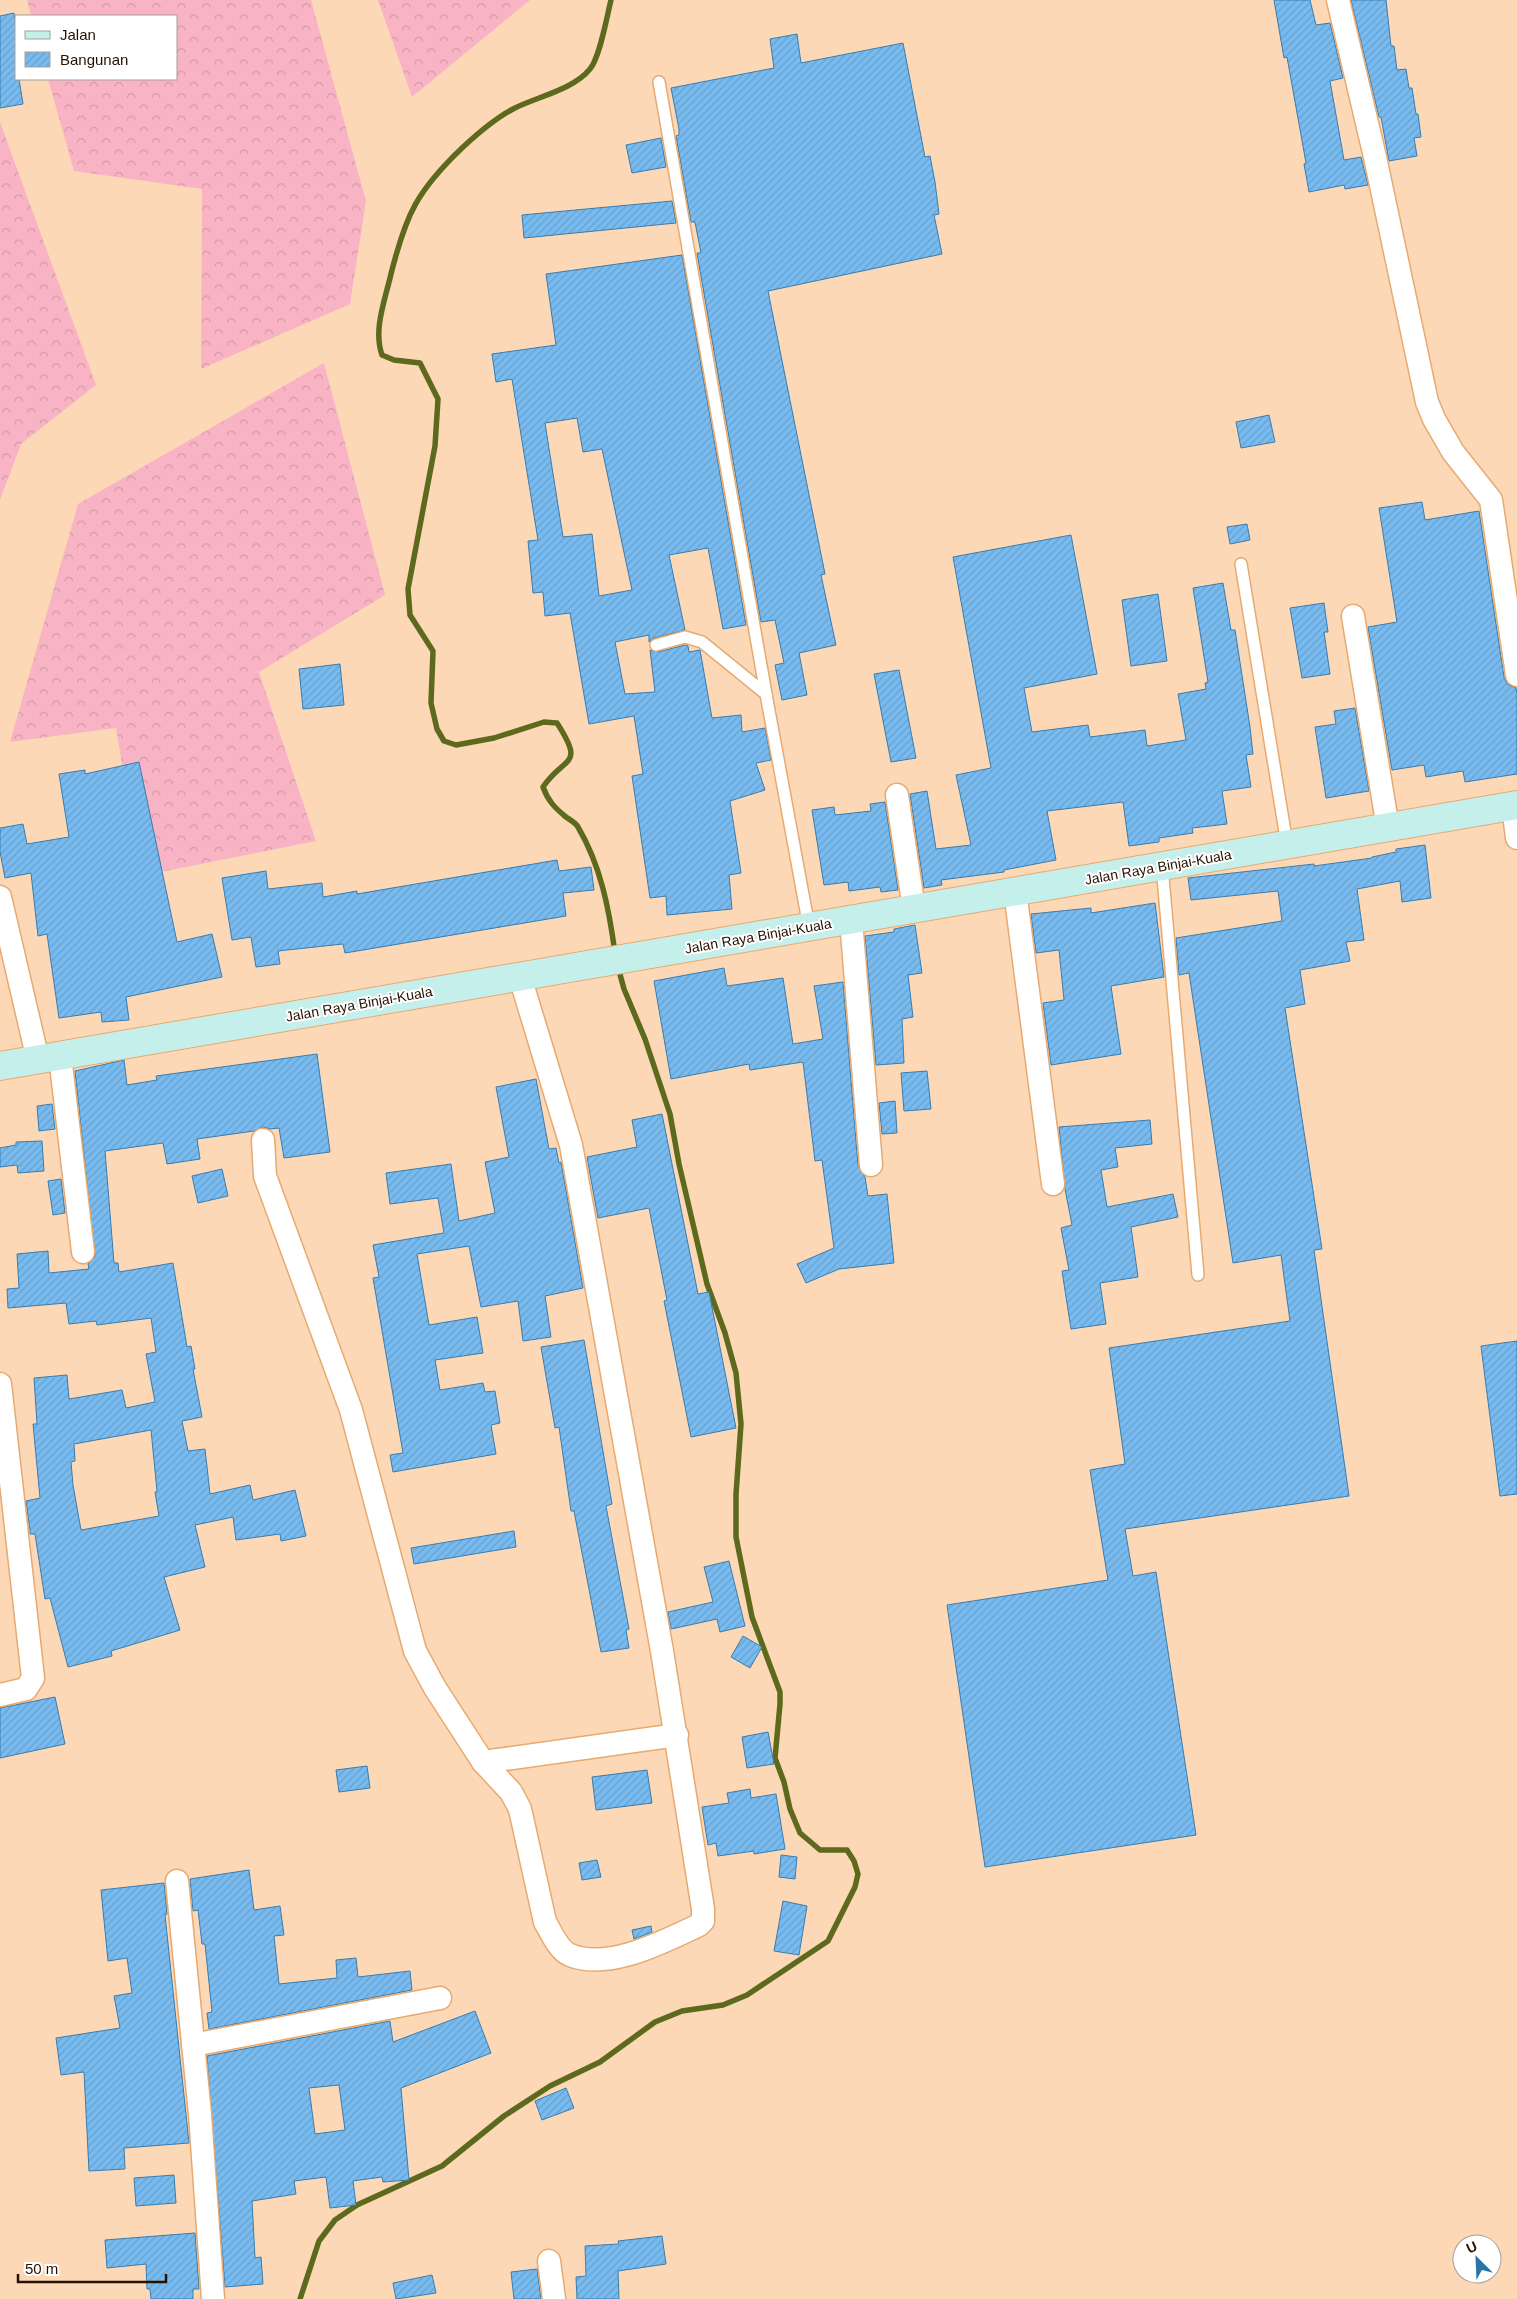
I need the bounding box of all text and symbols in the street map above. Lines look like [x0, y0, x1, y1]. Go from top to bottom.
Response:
legend [15, 15, 178, 80]
text: Jalan [60, 26, 96, 43]
text: Bangunan [60, 51, 128, 68]
street label: Jalan Raya Binjai-Kuala [1083, 846, 1233, 888]
street label: Jalan Raya Binjai-Kuala [683, 915, 833, 957]
street label: Jalan Raya Binjai-Kuala [284, 983, 434, 1025]
north arrow [1452, 2234, 1502, 2284]
text: U [1464, 2238, 1480, 2256]
scale bar [18, 2252, 165, 2284]
text: 50 m [25, 2260, 58, 2277]

